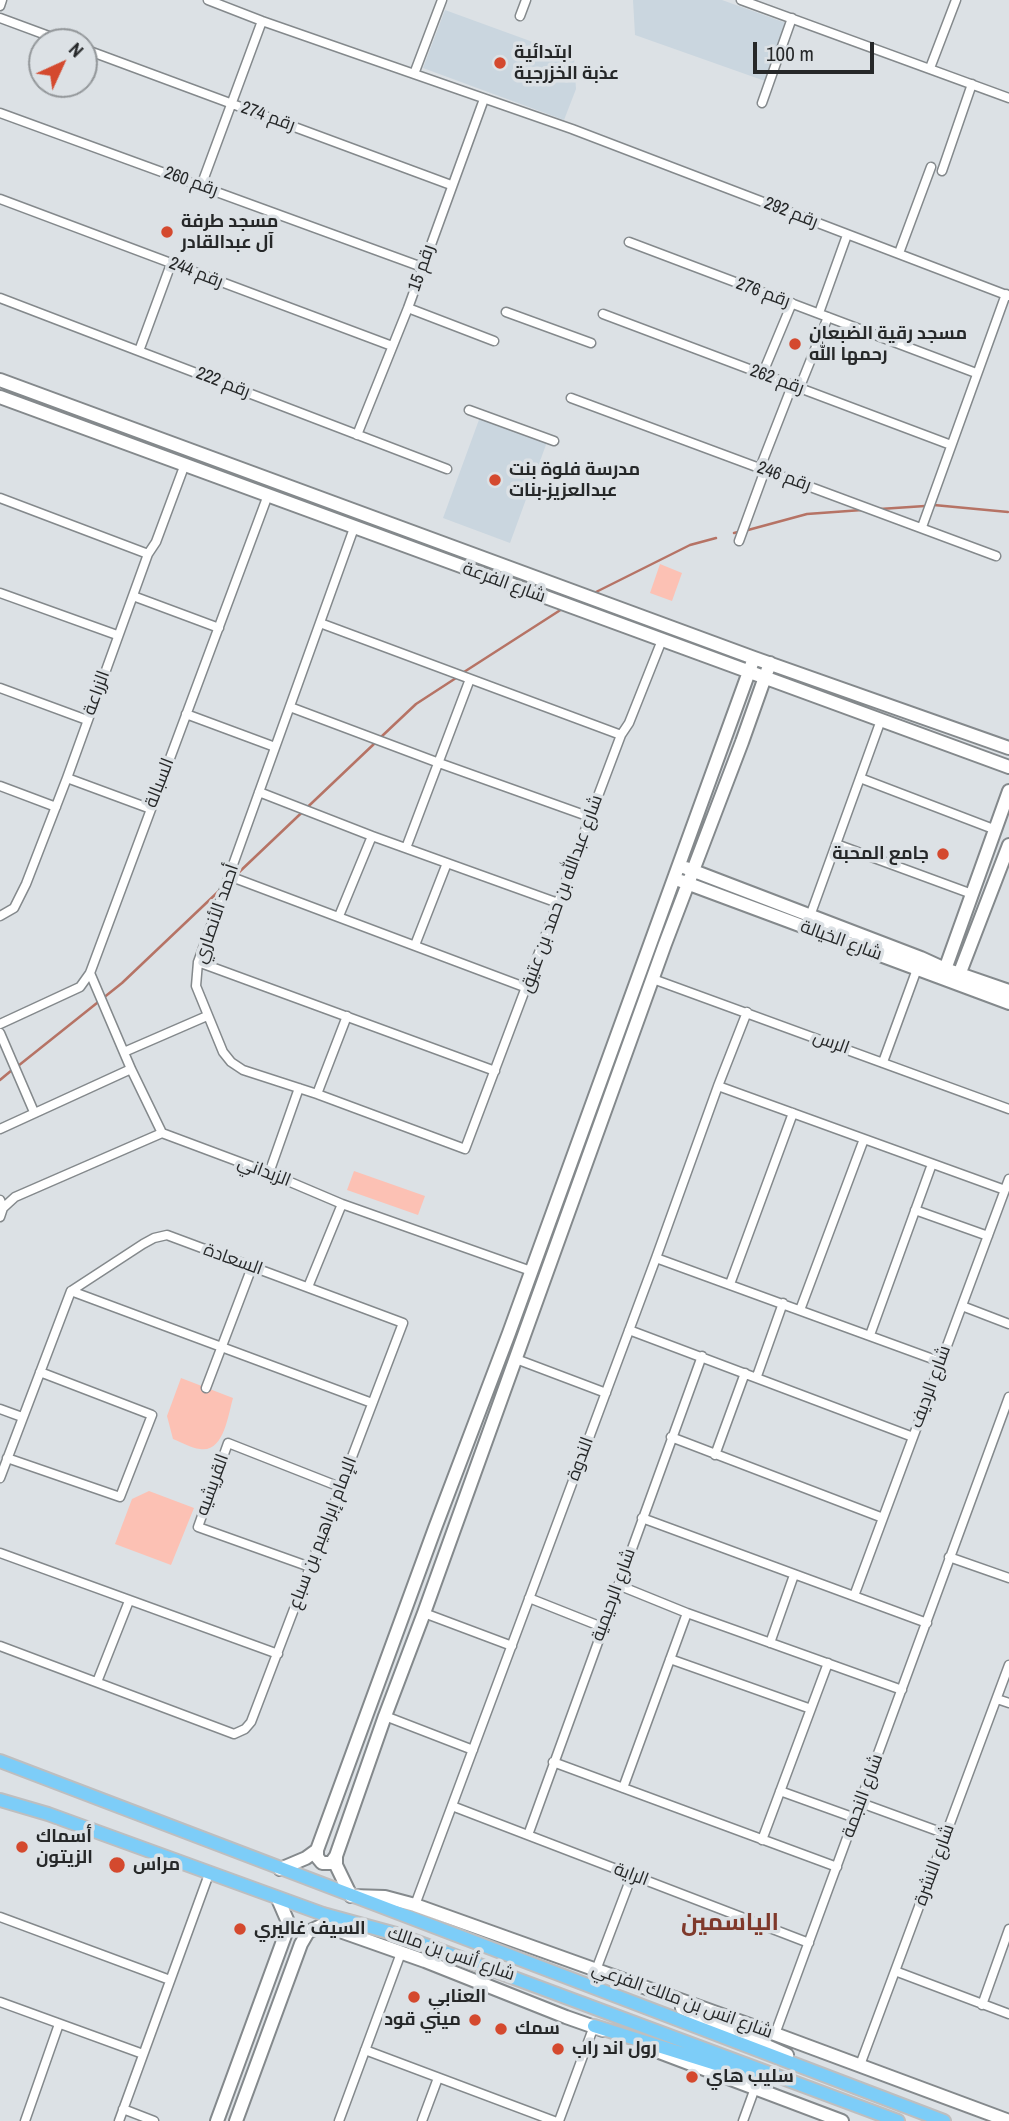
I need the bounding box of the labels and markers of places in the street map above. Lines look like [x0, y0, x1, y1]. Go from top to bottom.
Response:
place label: ابتدائية عذبة الخزرجية [514, 42, 619, 84]
marker: ابتدائية عذبة الخزرجية [492, 55, 508, 71]
place label: مسجد طرفة آل عبدالقادر [181, 211, 278, 254]
marker: مسجد طرفة آل عبدالقادر [159, 224, 175, 240]
place label: مسجد رقية الضبعان رحمها الله [809, 323, 967, 366]
marker: مسجد رقية الضبعان رحمها الله [787, 336, 803, 352]
place label: مدرسة فلوة بنت عبدالعزيز-بنات [509, 459, 640, 502]
marker: مدرسة فلوة بنت عبدالعزيز-بنات [487, 472, 503, 488]
place label: جامع المحبة [832, 843, 929, 865]
marker: جامع المحبة [935, 846, 951, 862]
place label: أسماك الزيتون [36, 1826, 93, 1868]
marker: أسماك الزيتون [14, 1839, 30, 1855]
place label: مراس [133, 1854, 180, 1876]
marker: مراس [107, 1855, 127, 1875]
place label: السيف غاليري [254, 1918, 366, 1940]
marker: السيف غاليري [232, 1921, 248, 1937]
place label: العنابي [428, 1986, 486, 2008]
marker: العنابي [406, 1989, 422, 2005]
place label: ميني قود [384, 2009, 461, 2031]
marker: ميني قود [467, 2012, 483, 2028]
place label: سمك [515, 2018, 560, 2040]
marker: سمك [493, 2021, 509, 2037]
place label: رول اند راب [572, 2038, 657, 2060]
marker: رول اند راب [550, 2041, 566, 2057]
place label: سليب هاي [706, 2066, 794, 2088]
marker: سليب هاي [684, 2069, 700, 2085]

